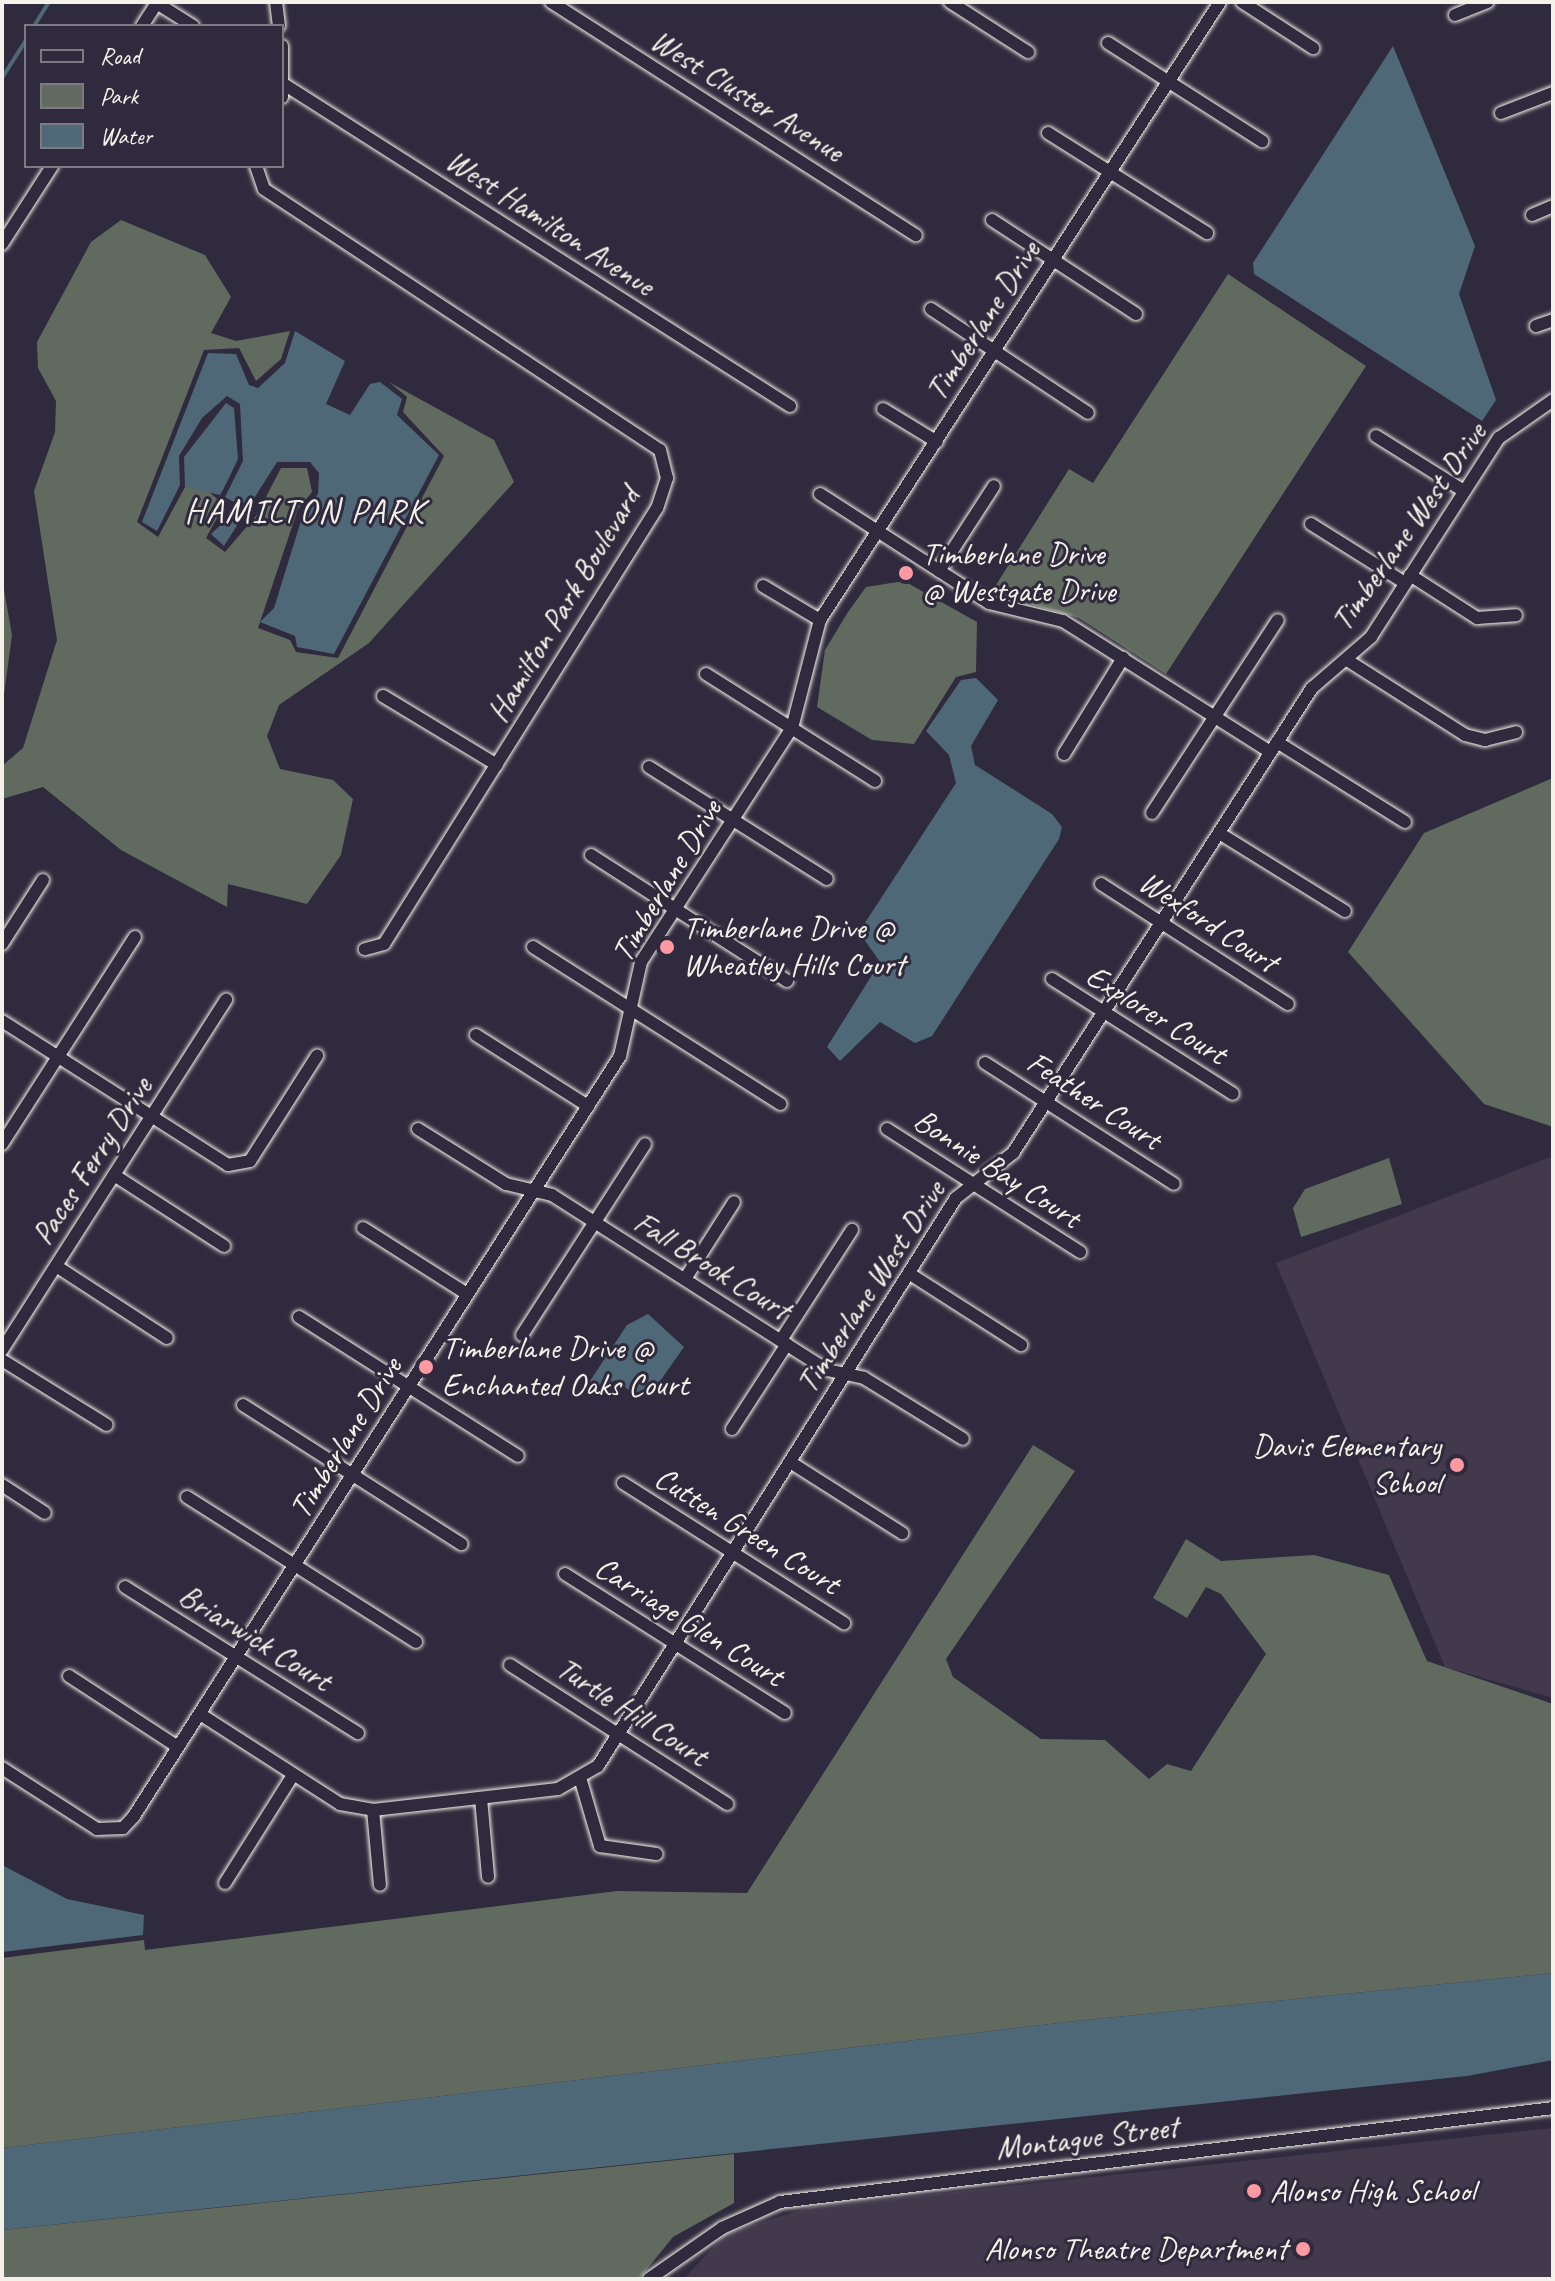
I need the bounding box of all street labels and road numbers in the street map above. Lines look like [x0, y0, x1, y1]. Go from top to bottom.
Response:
street label: West Cluster Avenue [643, 21, 851, 171]
street label: West Hamilton Avenue [438, 141, 662, 305]
street label: Timberlane Drive [917, 234, 1049, 408]
street label: Timberlane West Drive [1323, 415, 1495, 639]
street label: Hamilton Park Boulevard [479, 480, 649, 730]
street label: Timberlane Drive [603, 793, 731, 969]
street label: Wexford Court [1131, 863, 1285, 981]
street label: Explorer Court [1079, 957, 1233, 1073]
street label: Feather Court [1020, 1043, 1168, 1159]
street label: Paces Ferry Drive [24, 1070, 160, 1252]
street label: Bonnie Bay Court [907, 1101, 1087, 1237]
street label: Timberlane West Drive [788, 1173, 954, 1401]
street label: Fall Brook Court [627, 1203, 797, 1329]
street label: Timberlane Drive [281, 1350, 411, 1526]
street label: Cutten Green Court [647, 1459, 847, 1603]
street label: Carriage Glen Court [588, 1549, 790, 1695]
street label: Briarwick Court [172, 1576, 338, 1700]
street label: Turtle Hill Court [549, 1649, 715, 1775]
street label: Montague Street [994, 2108, 1180, 2168]

